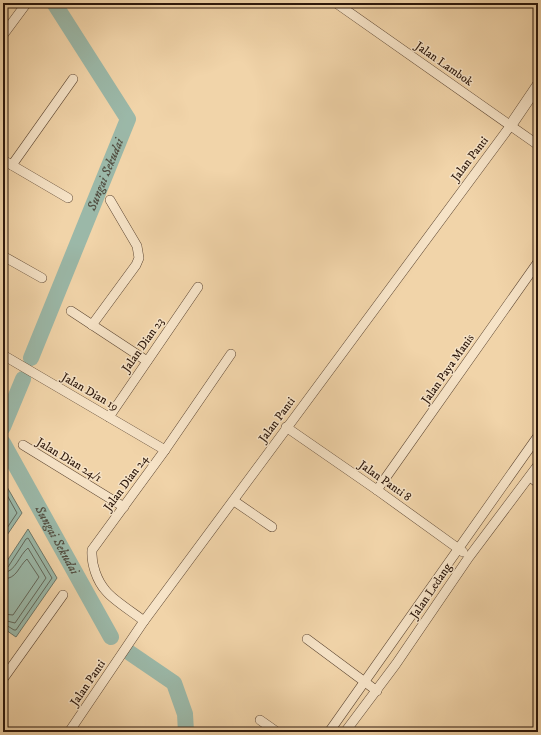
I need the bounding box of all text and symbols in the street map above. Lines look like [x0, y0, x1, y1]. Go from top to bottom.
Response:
street label: Jalan Lambok [411, 38, 476, 89]
street label: Jalan Panti [448, 134, 492, 185]
water label: Sungai Sekudai [83, 135, 128, 214]
street label: Jalan Dian 23 [118, 315, 167, 376]
street label: Jalan Paya Manis [418, 331, 478, 408]
street label: Jalan Dian 19 [58, 369, 121, 414]
street label: Jalan Panti [255, 394, 298, 446]
street label: Jalan Dian 24/1 [33, 434, 104, 485]
street label: Jalan Dian 24 [100, 451, 152, 515]
street label: Jalan Panti 8 [355, 457, 414, 505]
water label: Sungai Sekudai [31, 502, 83, 579]
street label: Jalan Ledang [406, 560, 455, 623]
street label: Jalan Panti [67, 657, 109, 710]

